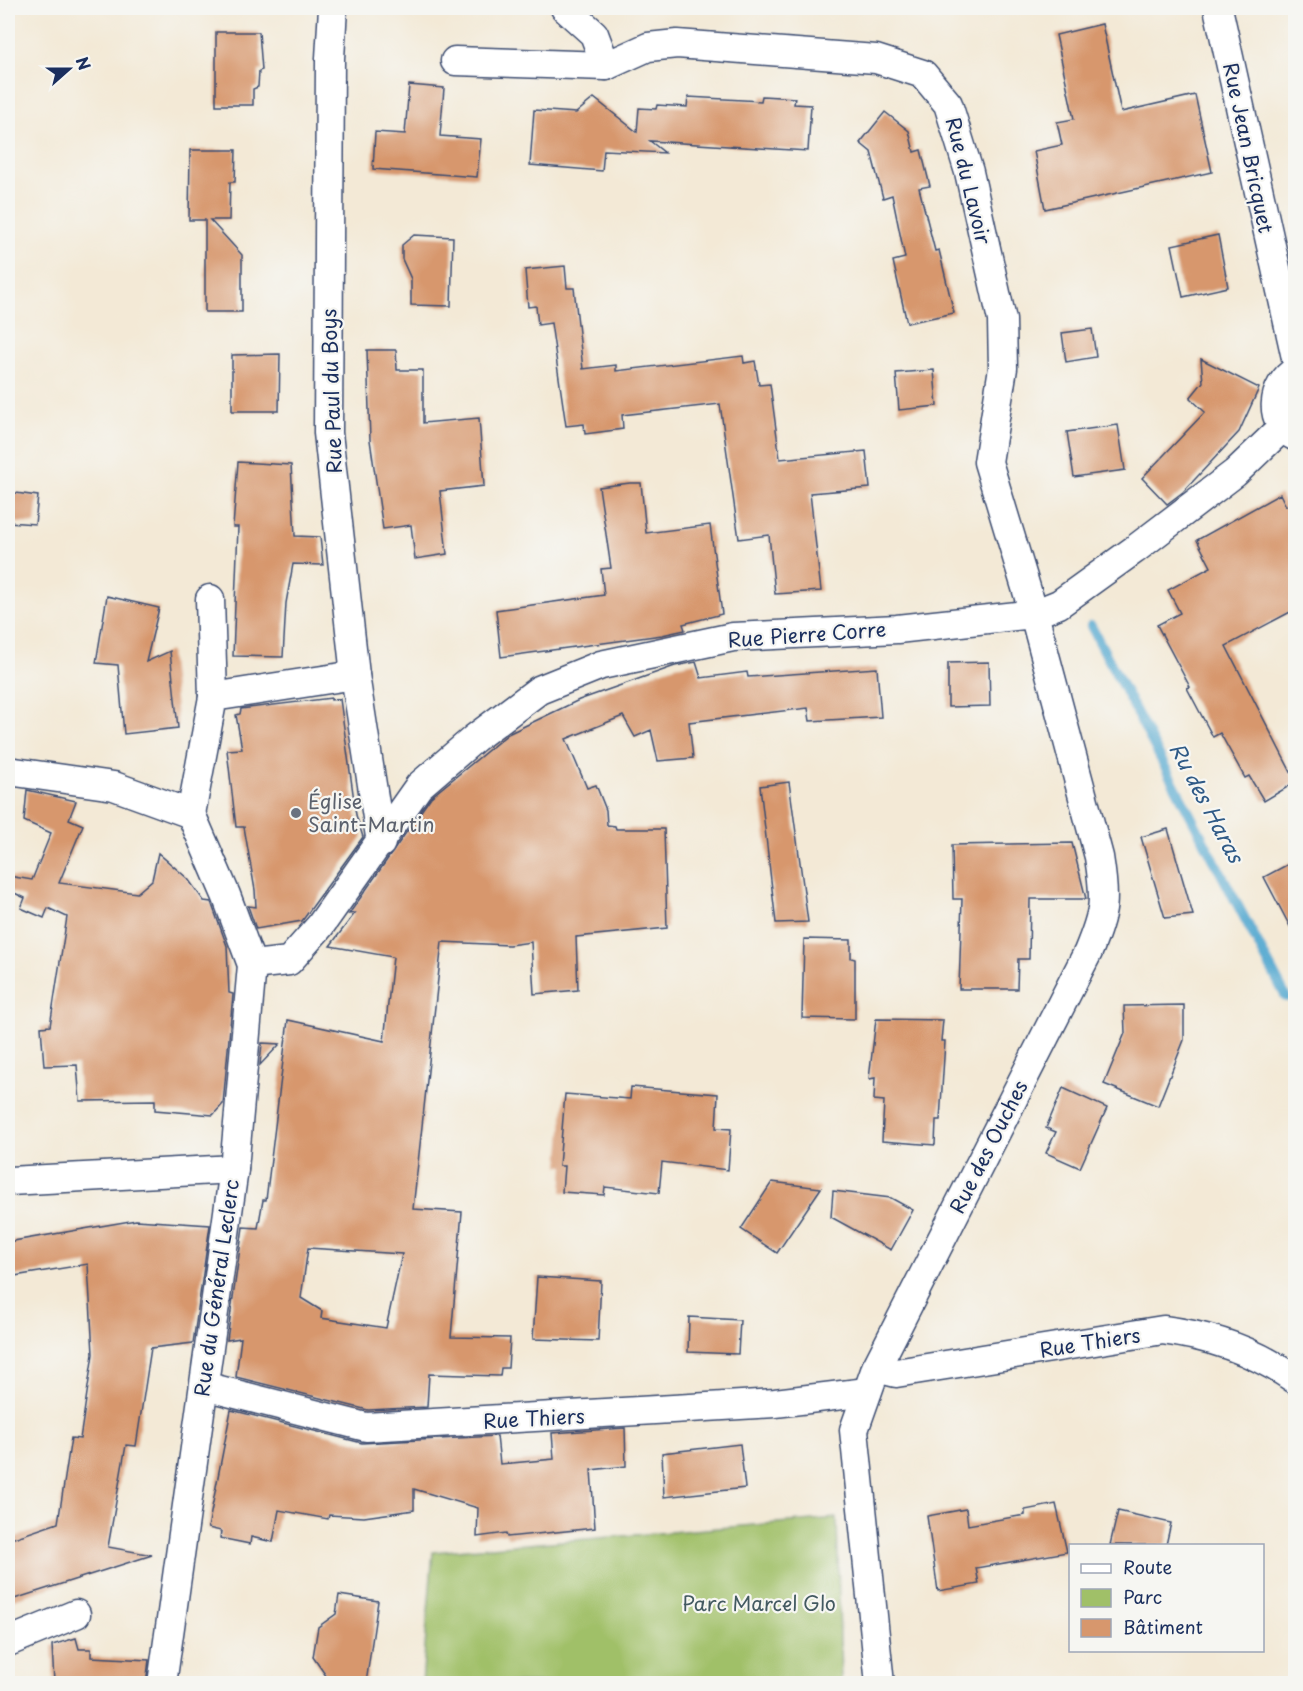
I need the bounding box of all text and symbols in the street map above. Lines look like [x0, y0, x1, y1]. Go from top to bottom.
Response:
north arrow [39, 39, 99, 99]
text: N [70, 53, 97, 73]
street label: Rue Jean Bricquet [1216, 60, 1282, 236]
street label: Rue du Lavoir [939, 114, 999, 248]
street label: Rue Paul du Boys [313, 308, 349, 474]
street label: Rue Pierre Corre [727, 613, 887, 655]
water label: Ru des Haras [1163, 736, 1254, 870]
place label: Église Saint-Martin [308, 786, 434, 839]
marker: Église Saint-Martin [289, 806, 303, 820]
street label: Rue des Ouches [942, 1075, 1035, 1218]
street label: Rue du Général Leclerc [186, 1177, 246, 1398]
street label: Rue Thiers [1037, 1319, 1142, 1365]
street label: Rue Thiers [482, 1400, 585, 1436]
legend [1069, 1544, 1264, 1652]
text: Route [1123, 1553, 1173, 1580]
text: Parc [1123, 1583, 1162, 1610]
park label: Parc Marcel Glo [682, 1588, 836, 1618]
text: Bâtiment [1123, 1613, 1203, 1640]

